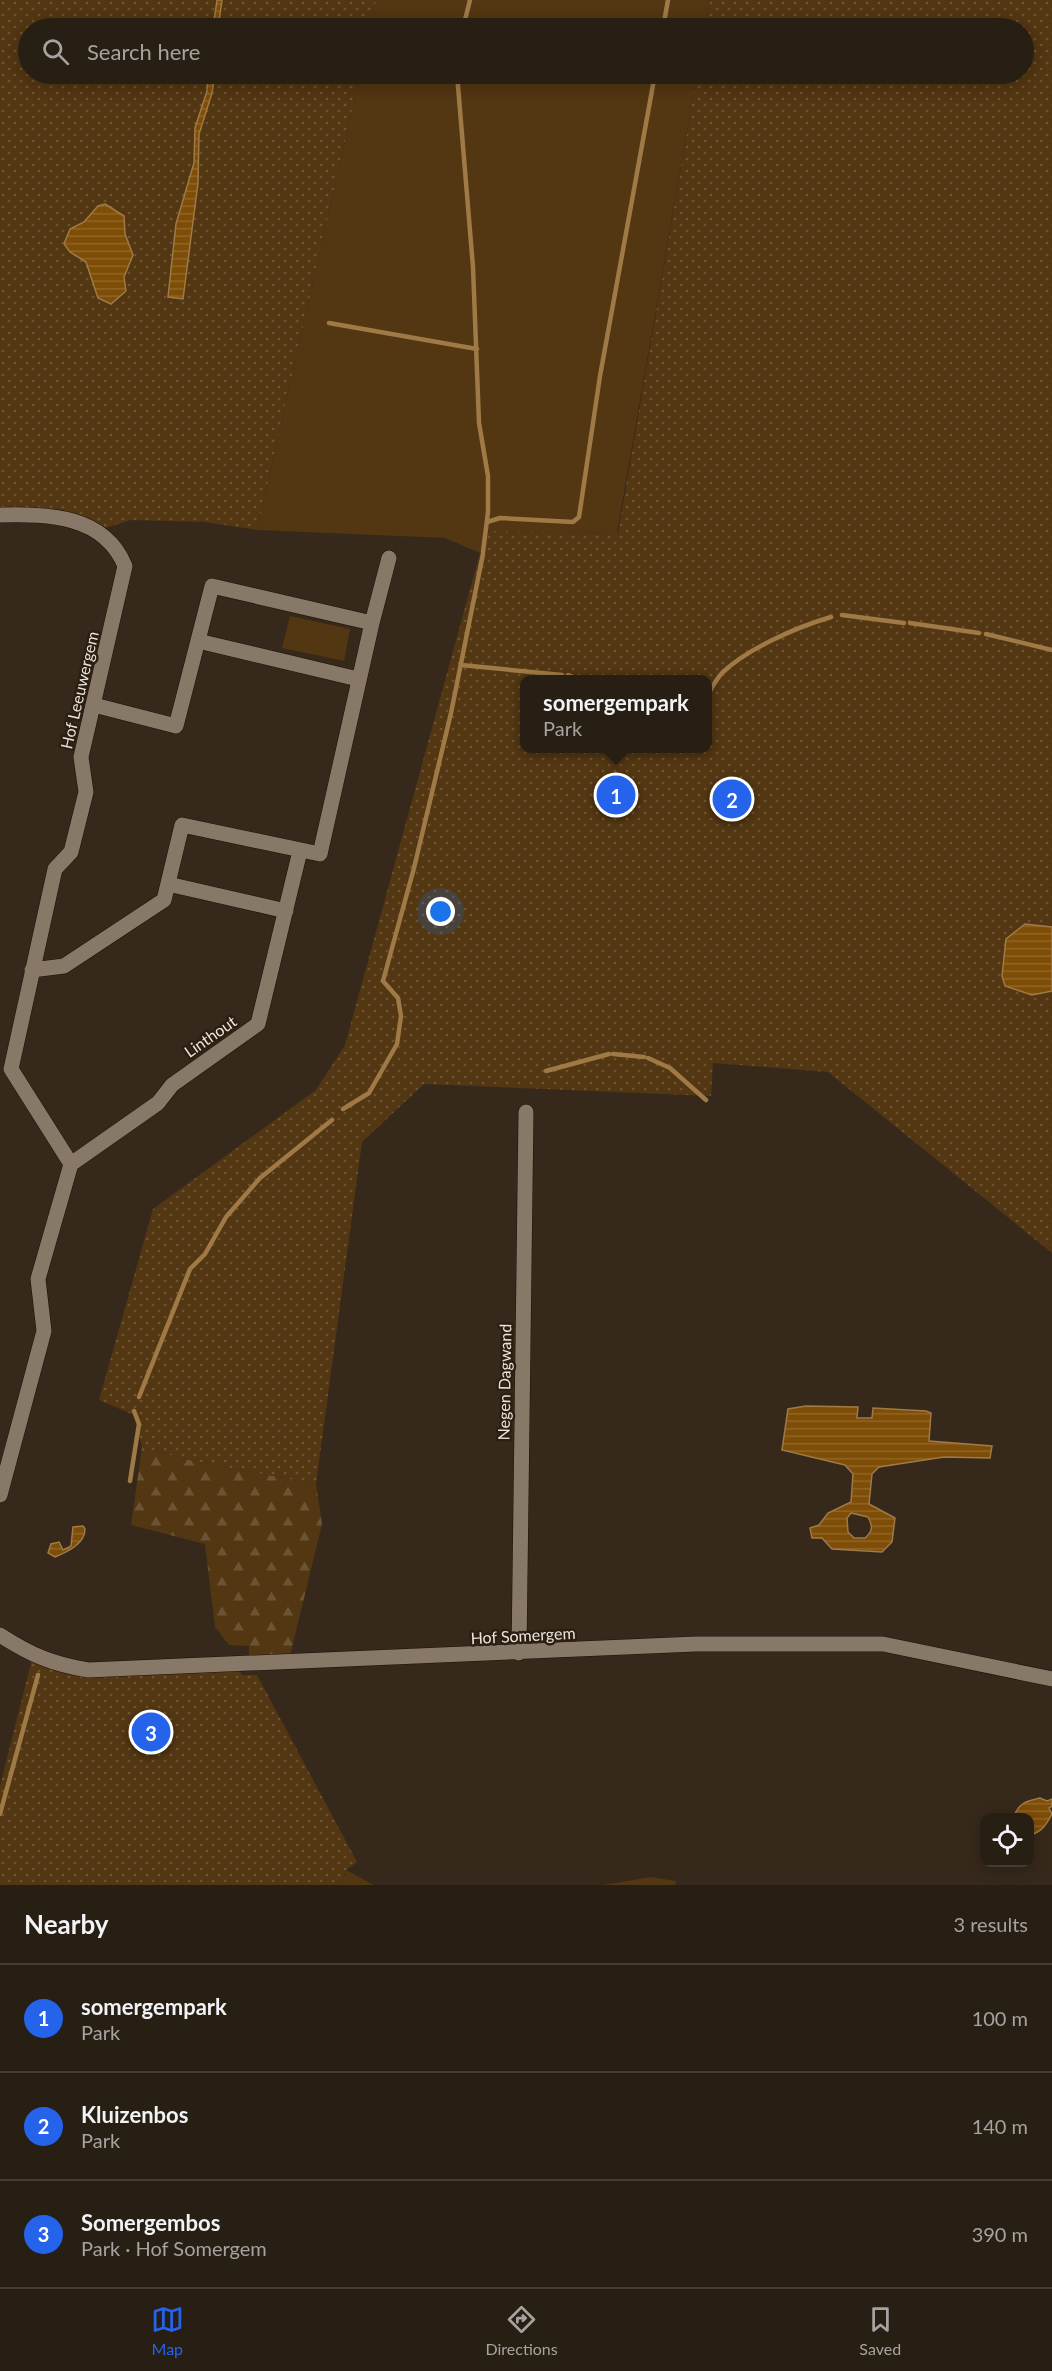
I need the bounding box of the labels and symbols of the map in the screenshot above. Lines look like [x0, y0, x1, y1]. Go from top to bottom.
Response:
street label: Hof Leeuwergem [56, 629, 102, 751]
pin: 1 [596, 772, 636, 818]
pin: 2 [712, 776, 752, 822]
your location [426, 897, 455, 926]
street label: Linthout [180, 1011, 240, 1061]
street label: Negen Dagwand [493, 1324, 515, 1440]
street label: Hof Somergem [470, 1623, 576, 1647]
pin: 3 [132, 1710, 170, 1754]

